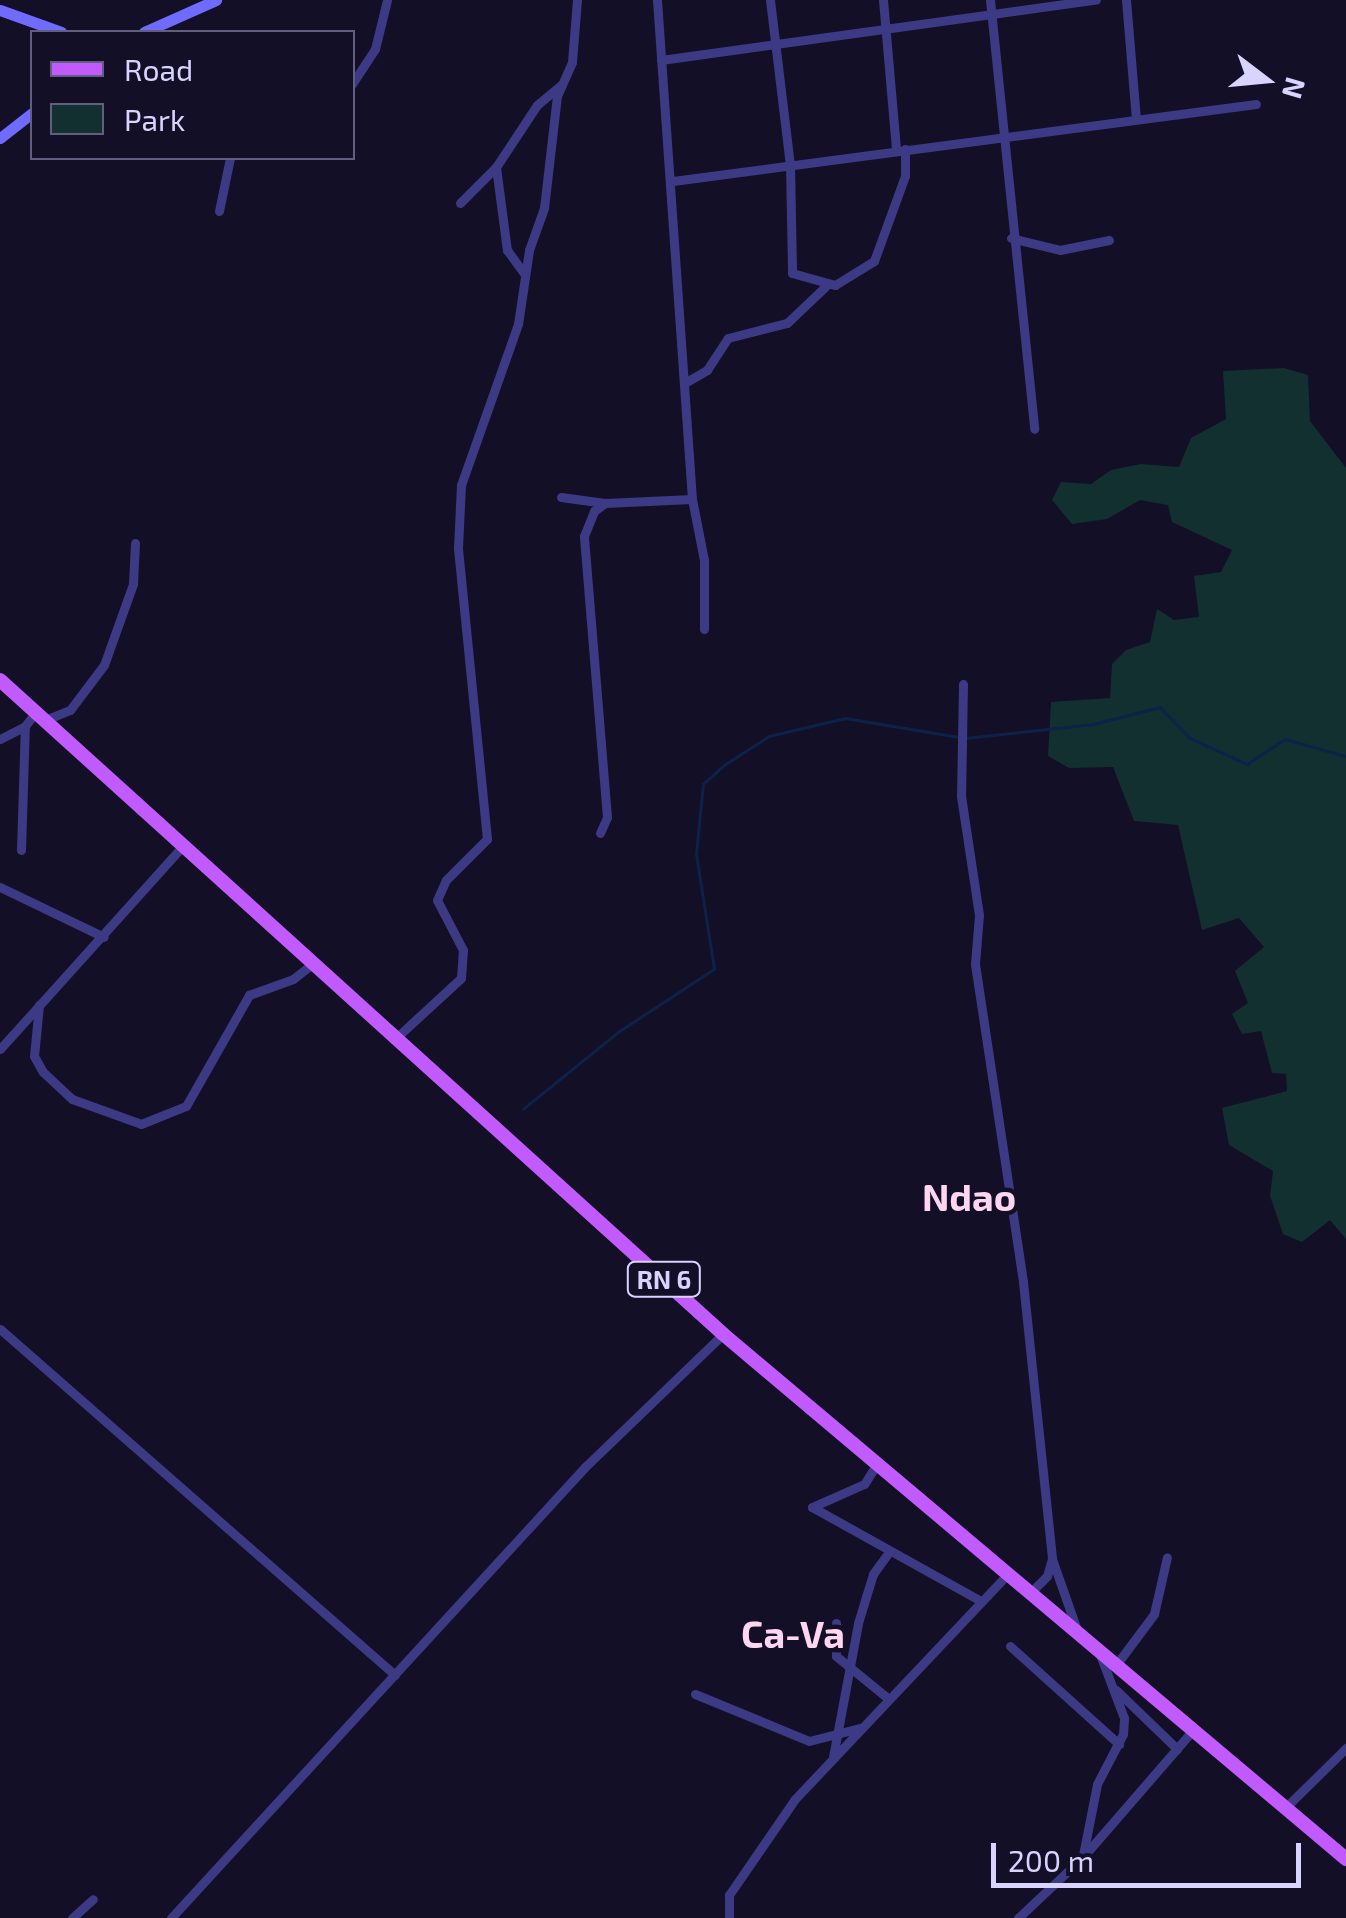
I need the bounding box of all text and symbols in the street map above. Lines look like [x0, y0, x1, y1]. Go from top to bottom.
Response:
legend [30, 30, 355, 160]
north arrow [1216, 30, 1316, 130]
text: Road [124, 51, 193, 87]
text: N [1276, 74, 1314, 103]
text: Park [124, 101, 185, 137]
district label: Ndao [922, 1174, 1016, 1220]
road number: RN 6 [626, 1259, 702, 1299]
district label: Ca-Va [741, 1611, 845, 1657]
scale bar [996, 1823, 1306, 1885]
text: 200 m [1008, 1842, 1094, 1878]

